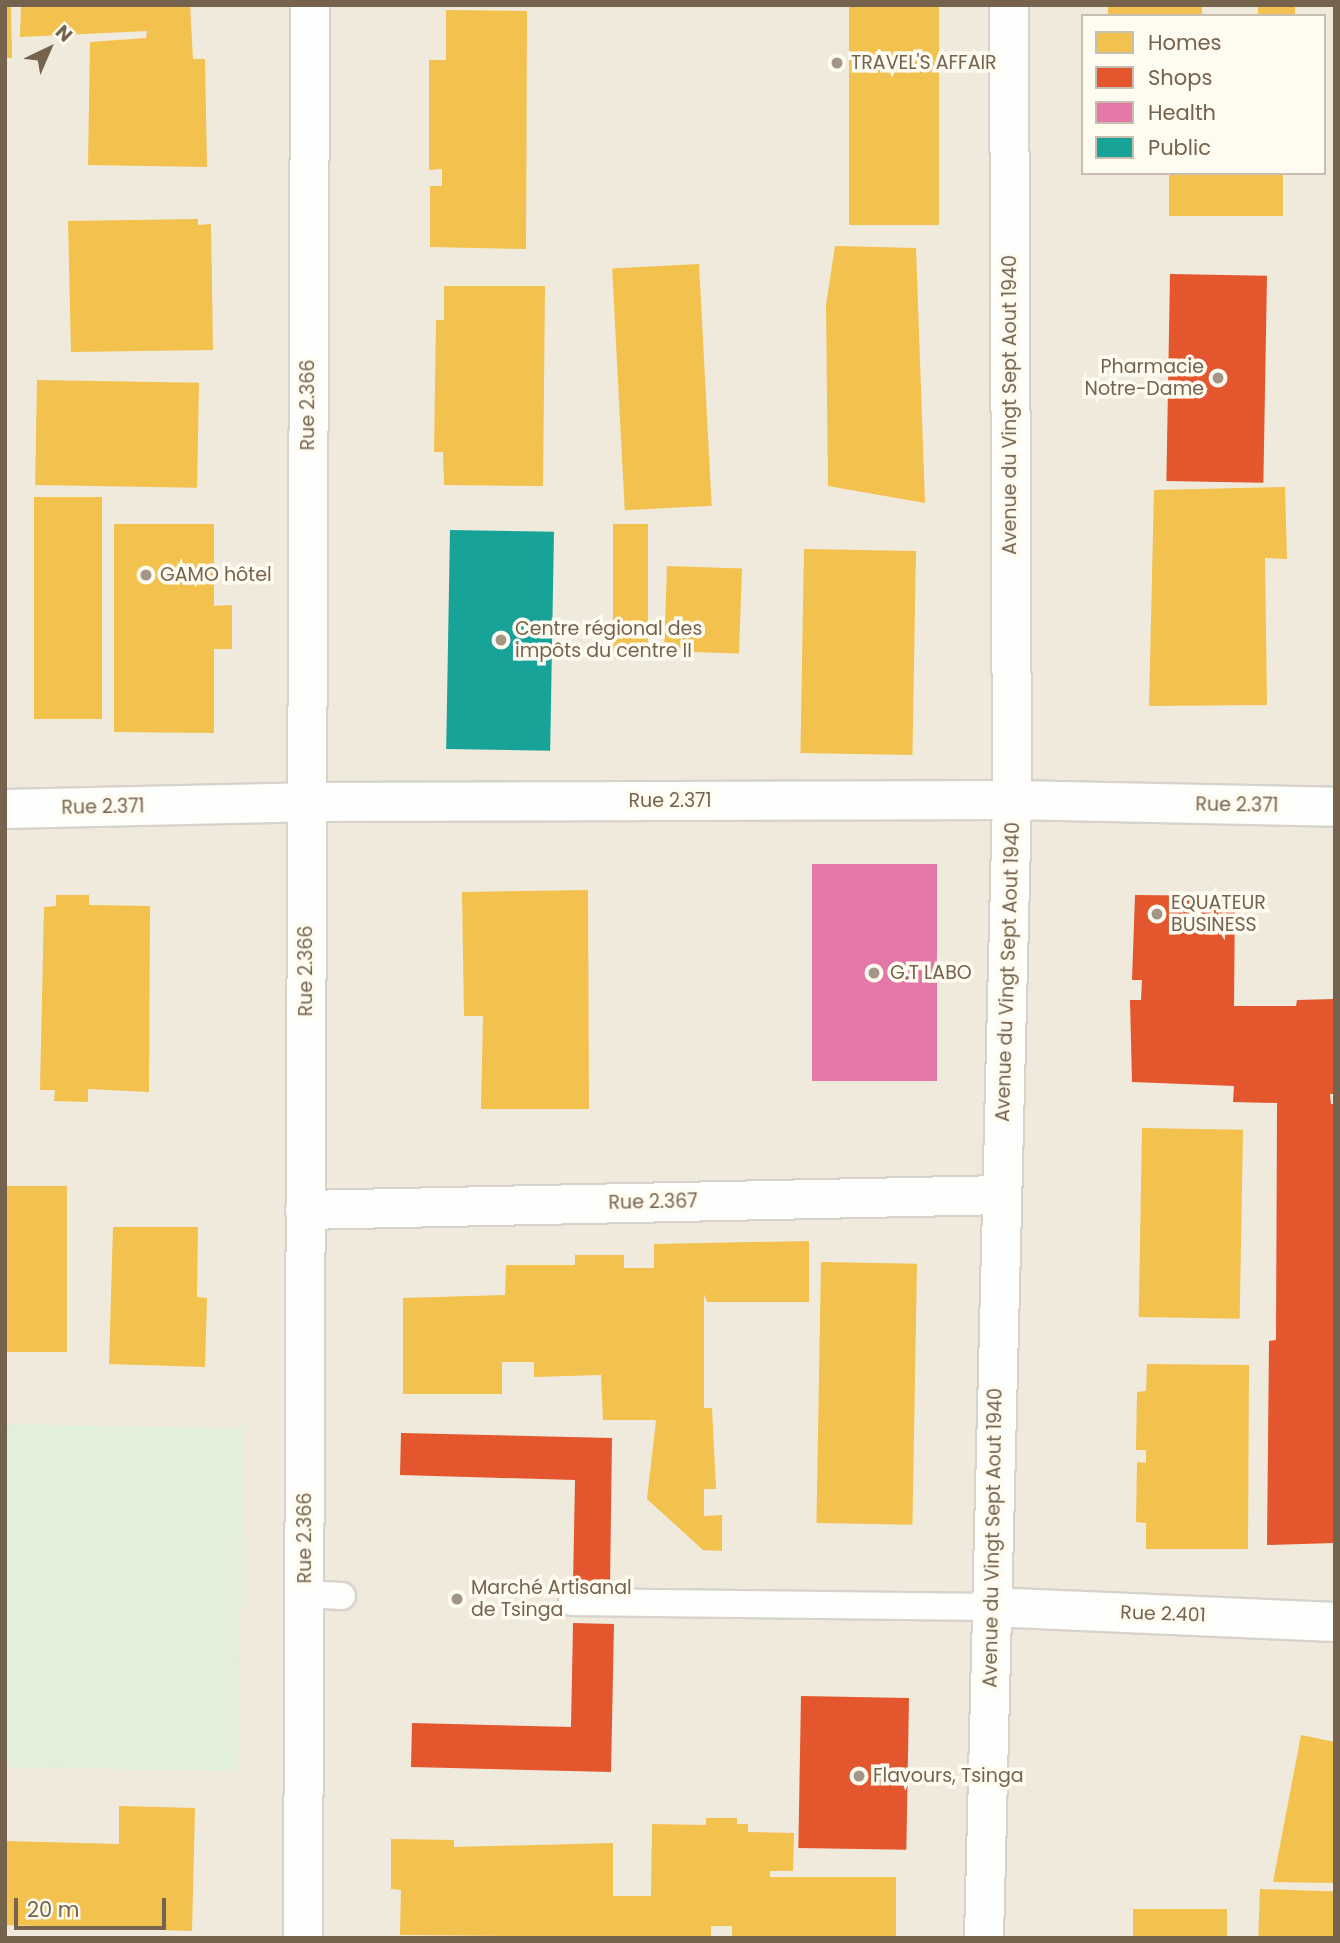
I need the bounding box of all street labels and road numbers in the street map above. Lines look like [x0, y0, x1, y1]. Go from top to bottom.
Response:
street label: Avenue du Vingt Sept Aout 1940 [999, 255, 1021, 555]
street label: Rue 2.366 [297, 360, 319, 450]
street label: Rue 2.371 [628, 790, 712, 812]
street label: Rue 2.371 [1195, 793, 1279, 817]
street label: Rue 2.371 [61, 795, 145, 819]
street label: Avenue du Vingt Sept Aout 1940 [991, 822, 1025, 1122]
street label: Rue 2.366 [295, 926, 317, 1016]
street label: Rue 2.367 [608, 1190, 698, 1214]
street label: Avenue du Vingt Sept Aout 1940 [979, 1388, 1007, 1688]
street label: Rue 2.366 [294, 1493, 316, 1583]
street label: Rue 2.401 [1120, 1601, 1206, 1627]

